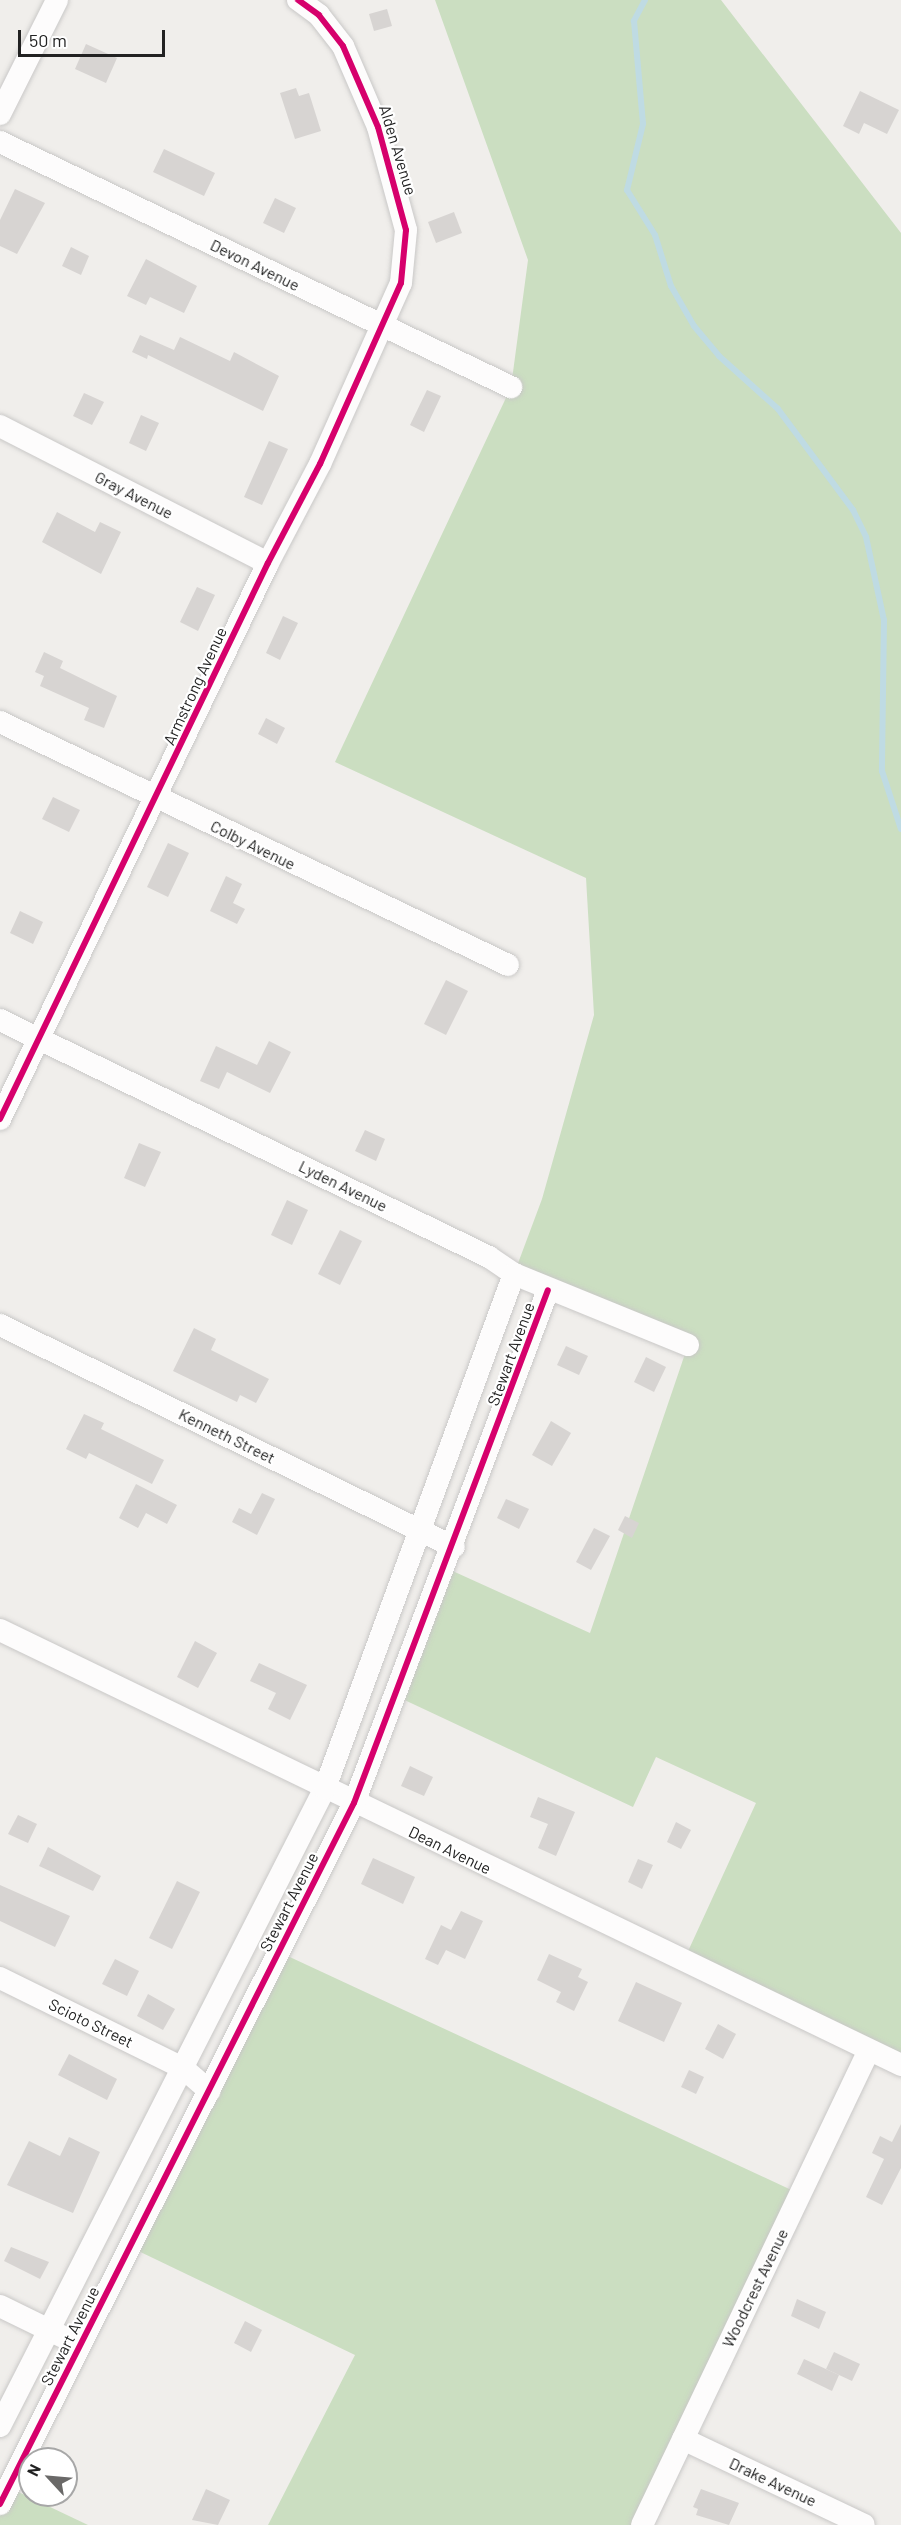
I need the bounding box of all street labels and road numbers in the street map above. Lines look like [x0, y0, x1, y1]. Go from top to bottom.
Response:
street label: Alden Avenue [375, 103, 421, 197]
street label: Devon Avenue [207, 235, 303, 295]
street label: Gray Avenue [92, 467, 176, 523]
street label: Armstrong Avenue [159, 624, 231, 748]
street label: Colby Avenue [207, 816, 299, 874]
street label: Lyden Avenue [296, 1156, 390, 1216]
street label: Stewart Avenue [483, 1300, 539, 1408]
street label: Kenneth Street [176, 1404, 278, 1468]
street label: Dean Avenue [406, 1822, 494, 1878]
street label: Stewart Avenue [256, 1849, 322, 1955]
street label: Scioto Street [46, 1994, 136, 2052]
street label: Woodcrest Avenue [718, 2226, 792, 2350]
street label: Stewart Avenue [37, 2283, 103, 2389]
street label: Drake Avenue [726, 2453, 820, 2511]

